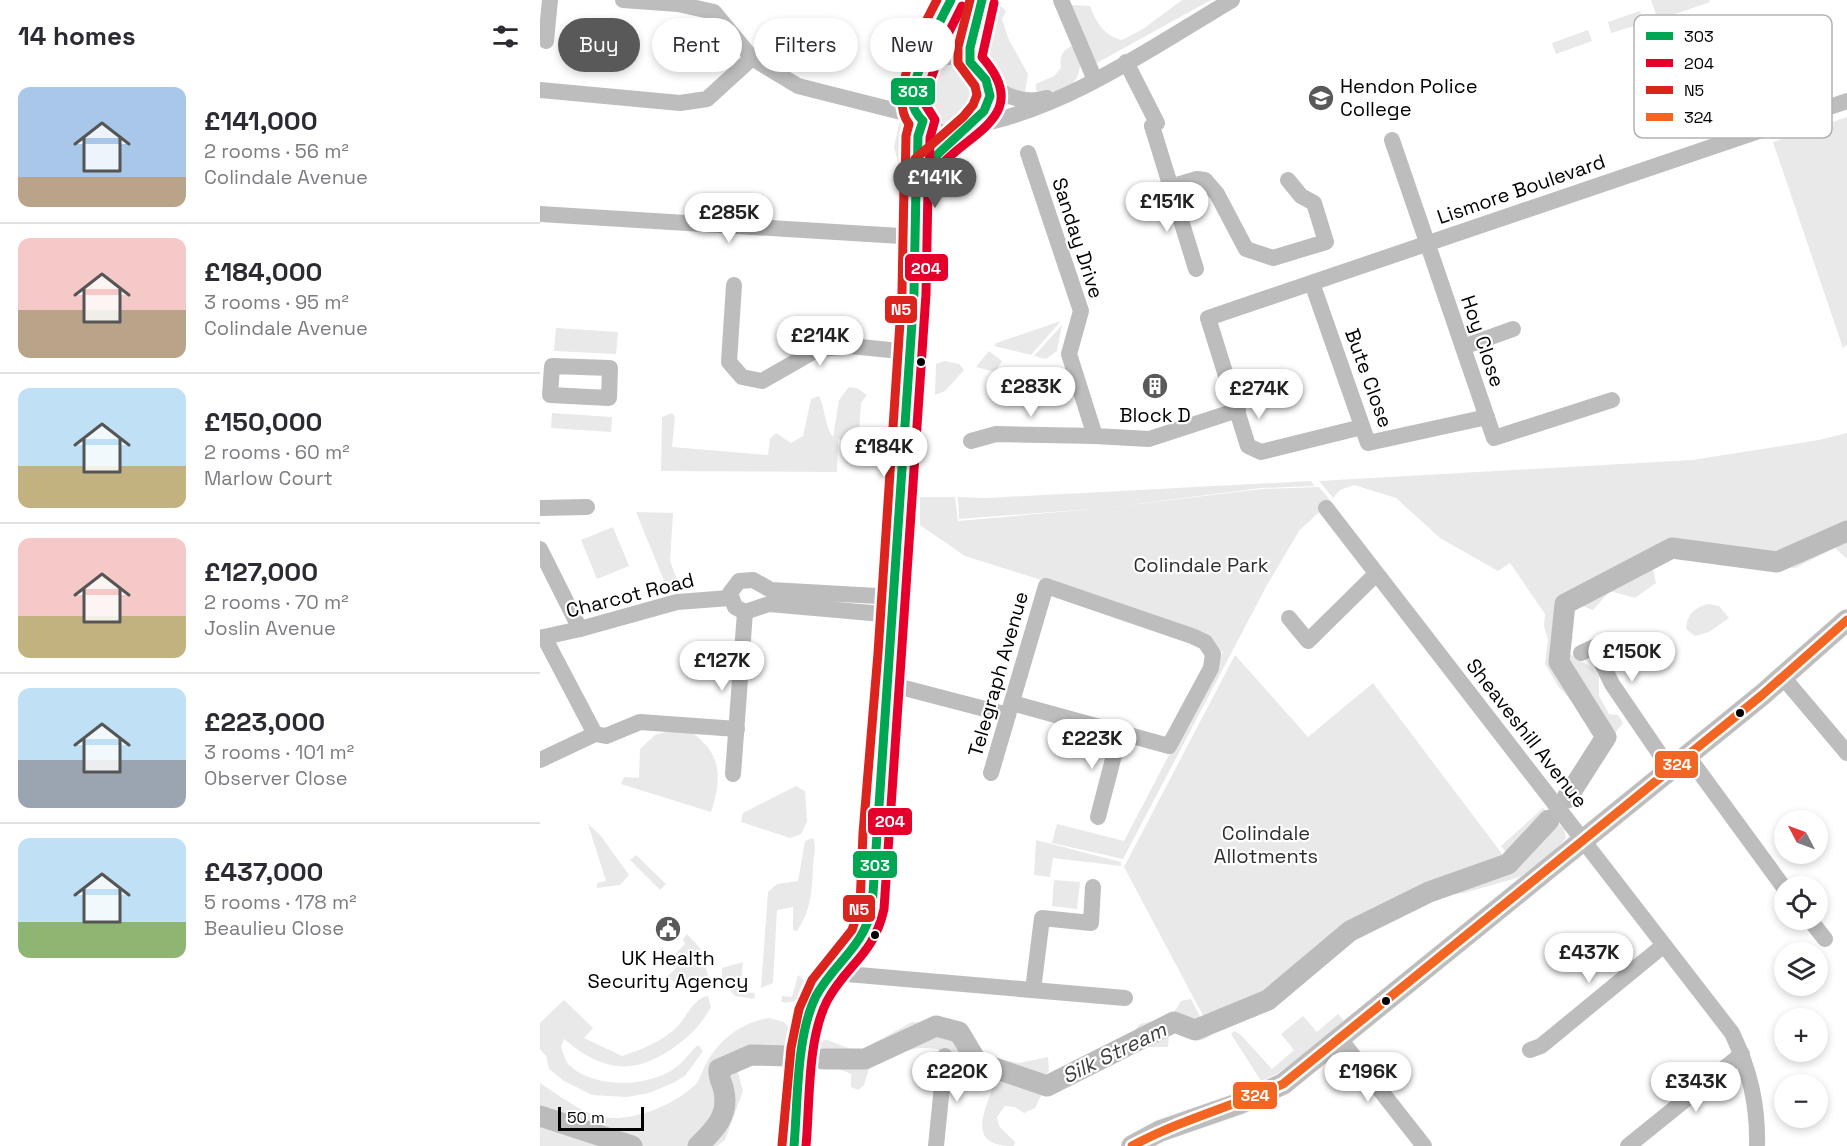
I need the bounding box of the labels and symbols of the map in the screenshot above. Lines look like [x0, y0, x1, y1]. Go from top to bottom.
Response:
legend [1634, 15, 1832, 138]
text: 303 [1684, 26, 1714, 47]
text: 204 [1684, 53, 1714, 74]
place label: Hendon Police College [1340, 73, 1478, 122]
line badge: 303 [890, 77, 936, 106]
text: N5 [1684, 80, 1704, 101]
text: 303 [898, 81, 928, 102]
school or university icon: Hendon Police College [1306, 83, 1336, 113]
text: 324 [1684, 107, 1713, 128]
street label: Lismore Boulevard [1433, 148, 1609, 230]
pin: £141K [893, 158, 977, 209]
street label: Sanday Drive [1046, 174, 1110, 302]
pin: £151K [1125, 182, 1209, 233]
pin: £285K [687, 193, 771, 244]
line badge: 204 [904, 253, 949, 282]
text: 204 [911, 258, 941, 279]
street label: Hoy Close [1455, 292, 1511, 390]
line badge: N5 [884, 295, 918, 324]
text: N5 [891, 299, 912, 320]
pin: £214K [778, 316, 862, 367]
street label: Bute Close [1339, 325, 1399, 431]
unlabelled marker [915, 356, 927, 368]
pin: £283K [989, 367, 1073, 418]
pin: £274K [1217, 369, 1301, 420]
building icon: Block D [1140, 371, 1170, 401]
place label: Block D [1119, 402, 1191, 428]
pin: £184K [842, 427, 926, 478]
park label: Colindale Park [1133, 552, 1269, 578]
street label: Charcot Road [563, 567, 697, 623]
street label: Telegraph Avenue [962, 588, 1034, 760]
pin: £150K [1590, 632, 1674, 683]
pin: £127K [680, 641, 764, 692]
street label: Sheaveshill Avenue [1461, 653, 1593, 813]
unlabelled marker [1734, 707, 1746, 719]
pin: £223K [1050, 719, 1134, 770]
line badge: 324 [1654, 750, 1699, 779]
text: 324 [1662, 754, 1692, 775]
line badge: 204 [867, 807, 913, 836]
north arrow [1774, 810, 1828, 864]
text: 204 [875, 811, 905, 832]
park label: Colindale Allotments [1214, 820, 1318, 869]
line badge: 303 [852, 850, 898, 879]
text: 303 [860, 855, 890, 876]
line badge: N5 [842, 894, 876, 923]
text: N5 [849, 899, 870, 920]
public building icon: UK Health Security Agency [653, 914, 683, 944]
unlabelled marker [869, 929, 881, 941]
pin: £437K [1547, 933, 1631, 984]
place label: UK Health Security Agency [588, 945, 748, 994]
unlabelled marker [1380, 995, 1392, 1007]
water label: Silk Stream [1057, 1015, 1171, 1089]
pin: £220K [915, 1052, 999, 1103]
pin: £196K [1326, 1052, 1410, 1103]
pin: £343K [1654, 1062, 1738, 1113]
line badge: 324 [1232, 1081, 1278, 1110]
text: 324 [1240, 1085, 1270, 1106]
scale bar [558, 1104, 644, 1132]

